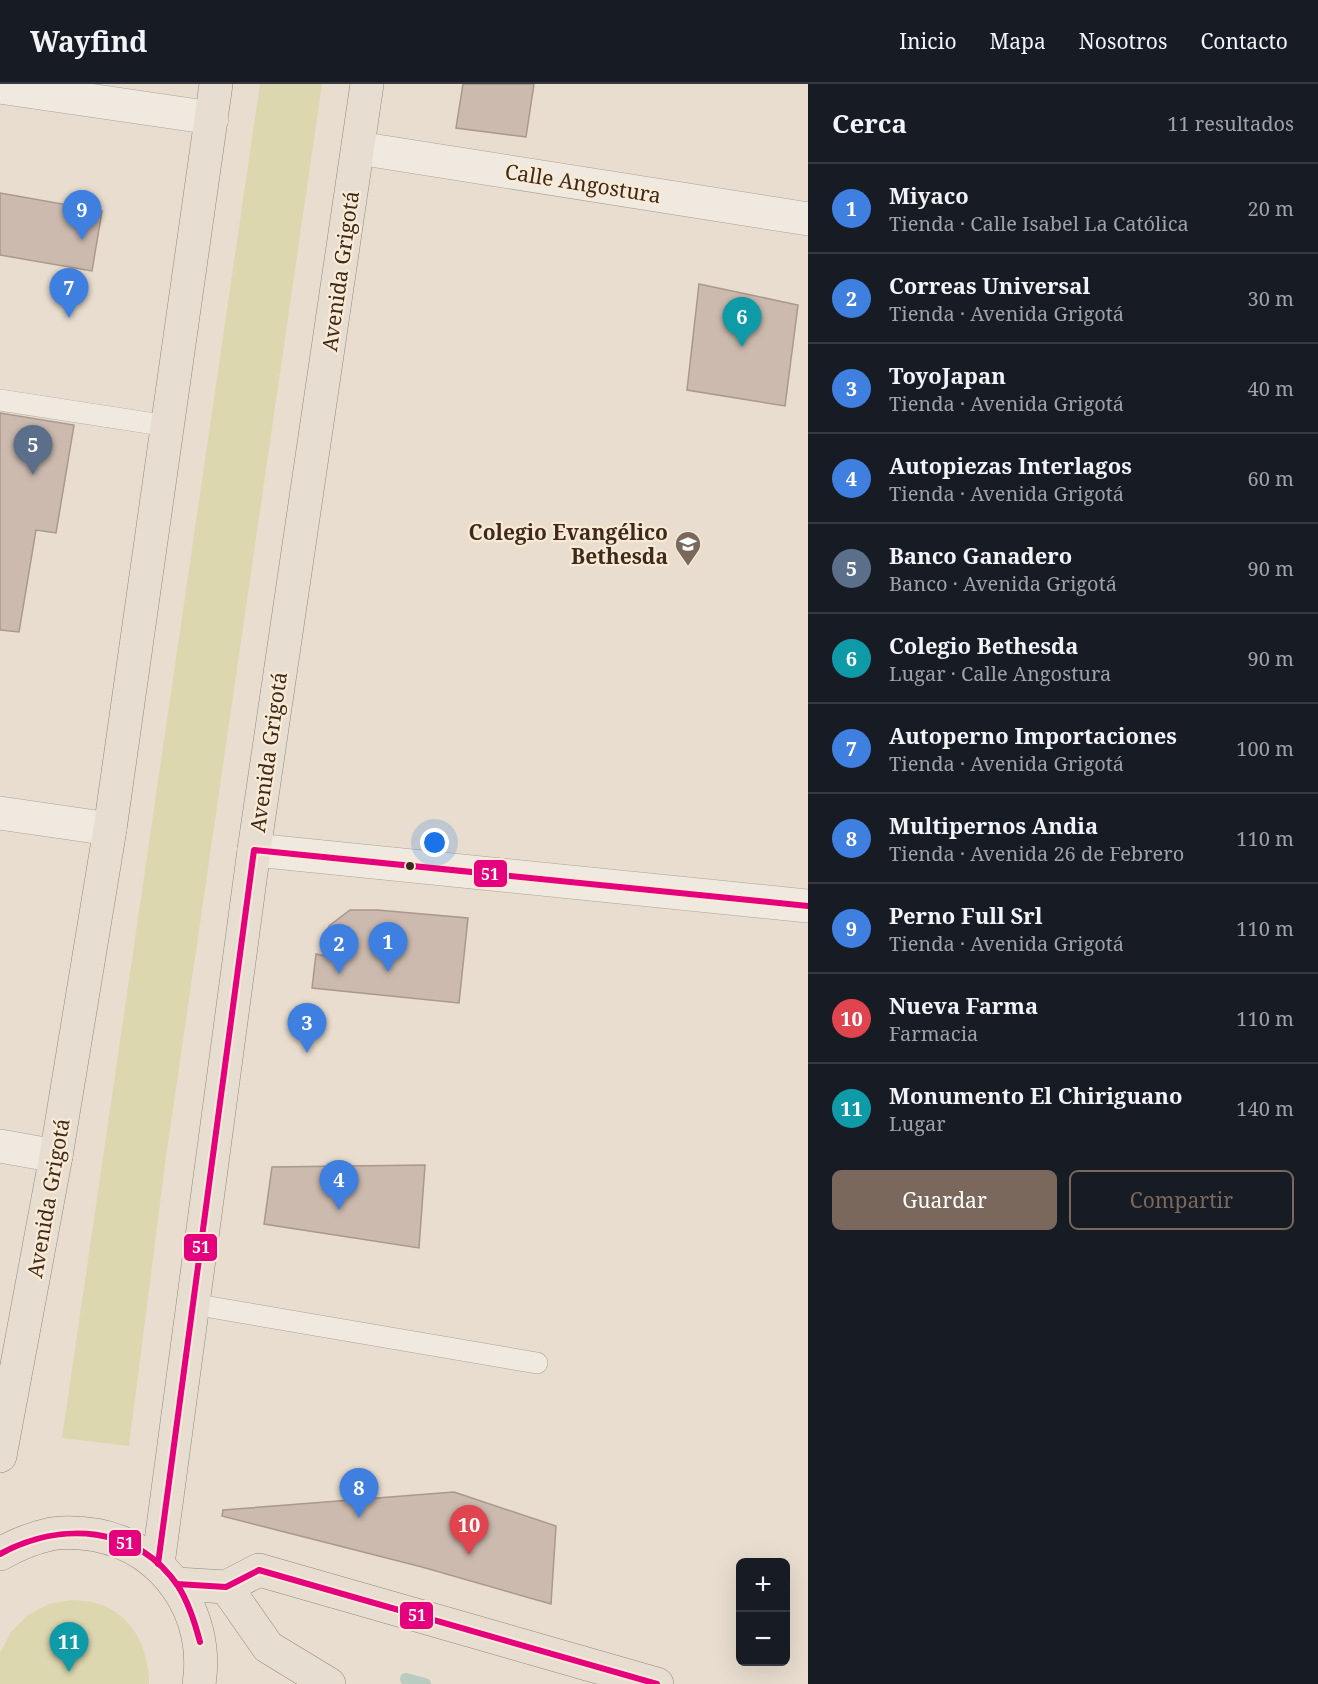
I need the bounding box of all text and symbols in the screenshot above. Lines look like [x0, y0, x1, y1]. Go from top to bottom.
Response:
text: Wayfind [30, 22, 148, 60]
text: Inicio [899, 27, 957, 55]
text: Mapa [990, 27, 1046, 55]
text: Nosotros [1079, 27, 1167, 55]
text: Contacto [1200, 27, 1288, 55]
text: Cerca [832, 105, 907, 141]
text: 11 resultados [1167, 110, 1294, 137]
street label: Calle Angostura [503, 157, 663, 209]
text: Miyaco [889, 180, 969, 210]
street label: Avenida Grigotá [315, 189, 365, 353]
pin: 9 [62, 190, 101, 240]
text: 1 [846, 195, 857, 222]
text: 20 m [1248, 195, 1294, 222]
text: Tienda · Calle Isabel La Católica [889, 210, 1189, 237]
pin: 7 [50, 268, 88, 318]
text: Correas Universal [889, 270, 1090, 300]
text: 2 [846, 285, 857, 312]
text: 30 m [1248, 285, 1294, 312]
pin: 6 [722, 298, 762, 347]
text: Tienda · Avenida Grigotá [889, 300, 1124, 327]
text: ToyoJapan [889, 360, 1006, 390]
text: 3 [846, 375, 857, 402]
text: 40 m [1248, 375, 1294, 402]
text: Tienda · Avenida Grigotá [889, 390, 1124, 417]
pin: 5 [14, 426, 52, 475]
text: Autopiezas Interlagos [889, 450, 1132, 480]
text: 4 [846, 465, 857, 492]
text: 60 m [1248, 465, 1294, 492]
text: Tienda · Avenida Grigotá [889, 480, 1124, 507]
place label: Colegio Evangélico Bethesda [469, 518, 668, 570]
school or university icon: Colegio Evangélico Bethesda [673, 529, 703, 567]
text: Banco Ganadero [889, 540, 1072, 570]
text: 5 [846, 555, 857, 582]
text: 90 m [1248, 555, 1294, 582]
text: Banco · Avenida Grigotá [889, 570, 1117, 597]
text: Colegio Bethesda [889, 630, 1078, 660]
text: 6 [846, 645, 857, 672]
text: 90 m [1248, 645, 1294, 672]
text: Lugar · Calle Angostura [889, 660, 1111, 687]
street label: Avenida Grigotá [243, 670, 293, 834]
text: Autoperno Importaciones [889, 720, 1177, 750]
text: 7 [846, 735, 857, 762]
text: 100 m [1236, 735, 1294, 762]
text: Tienda · Avenida Grigotá [889, 750, 1124, 777]
text: Multipernos Andia [889, 810, 1098, 840]
text: 8 [846, 825, 857, 852]
text: 110 m [1236, 825, 1294, 852]
your location [420, 828, 449, 857]
text: Tienda · Avenida 26 de Febrero [889, 840, 1184, 867]
line badge: 51 [473, 859, 508, 888]
unlabelled marker [404, 860, 416, 872]
text: 51 [481, 863, 499, 885]
text: Perno Full Srl [889, 900, 1043, 930]
text: 9 [846, 915, 857, 942]
text: 110 m [1236, 915, 1294, 942]
pin: 1 [368, 922, 408, 972]
pin: 2 [320, 924, 358, 974]
text: Tienda · Avenida Grigotá [889, 930, 1124, 957]
text: Nueva Farma [889, 990, 1038, 1020]
pin: 3 [288, 1004, 326, 1053]
text: 10 [840, 1005, 863, 1032]
text: 110 m [1236, 1005, 1294, 1032]
text: Farmacia [889, 1020, 978, 1047]
text: Monumento El Chiriguano [889, 1080, 1182, 1110]
text: 11 [840, 1095, 863, 1122]
text: 140 m [1236, 1095, 1294, 1122]
text: Lugar [889, 1110, 946, 1137]
street label: Avenida Grigotá [20, 1116, 76, 1280]
pin: 4 [320, 1160, 358, 1210]
button: Guardar [832, 1170, 1057, 1230]
button: Compartir [1069, 1170, 1294, 1230]
line badge: 51 [183, 1233, 218, 1262]
text: 51 [192, 1236, 210, 1258]
pin: 8 [340, 1468, 378, 1518]
pin: 10 [450, 1506, 488, 1555]
line badge: 51 [108, 1529, 142, 1557]
text: 51 [116, 1532, 134, 1554]
map controls [736, 1558, 790, 1666]
button: + [736, 1558, 790, 1612]
line badge: 51 [399, 1601, 434, 1630]
text: 51 [408, 1604, 426, 1626]
button: − [736, 1612, 790, 1666]
pin: 11 [50, 1622, 88, 1672]

